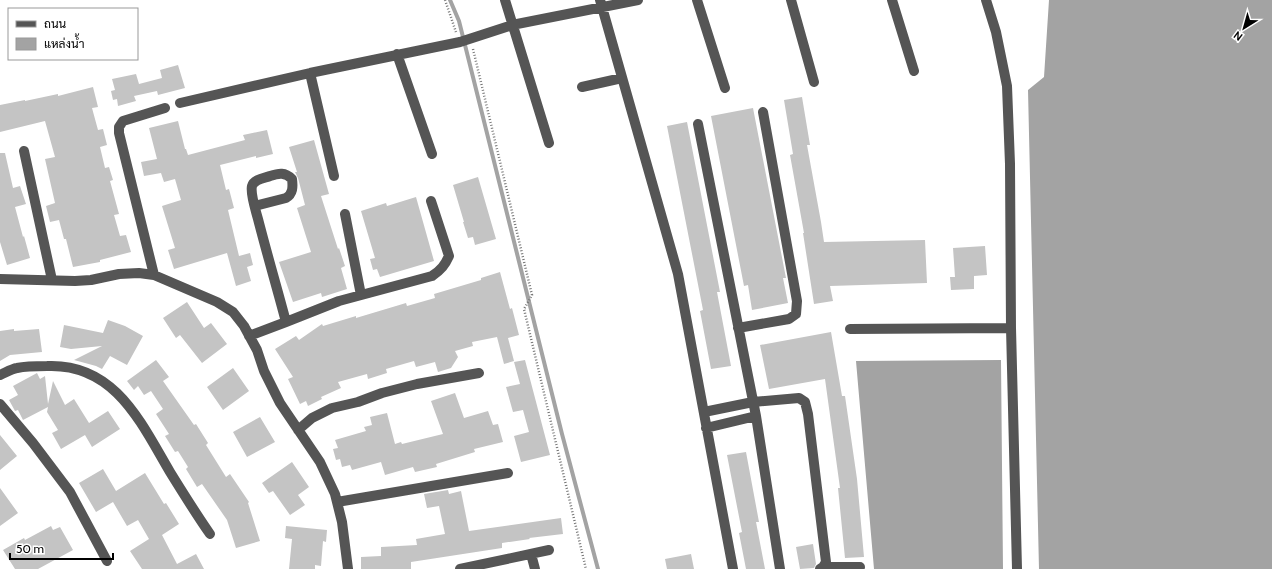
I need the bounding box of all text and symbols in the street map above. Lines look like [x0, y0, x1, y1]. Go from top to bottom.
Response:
legend [8, 8, 138, 60]
north arrow [1224, 8, 1264, 48]
text: ถนน [44, 16, 67, 31]
text: N [1231, 28, 1245, 44]
text: แหล่งน้ำ [44, 33, 84, 51]
scale bar [10, 535, 113, 561]
text: 50 m [16, 541, 44, 556]

